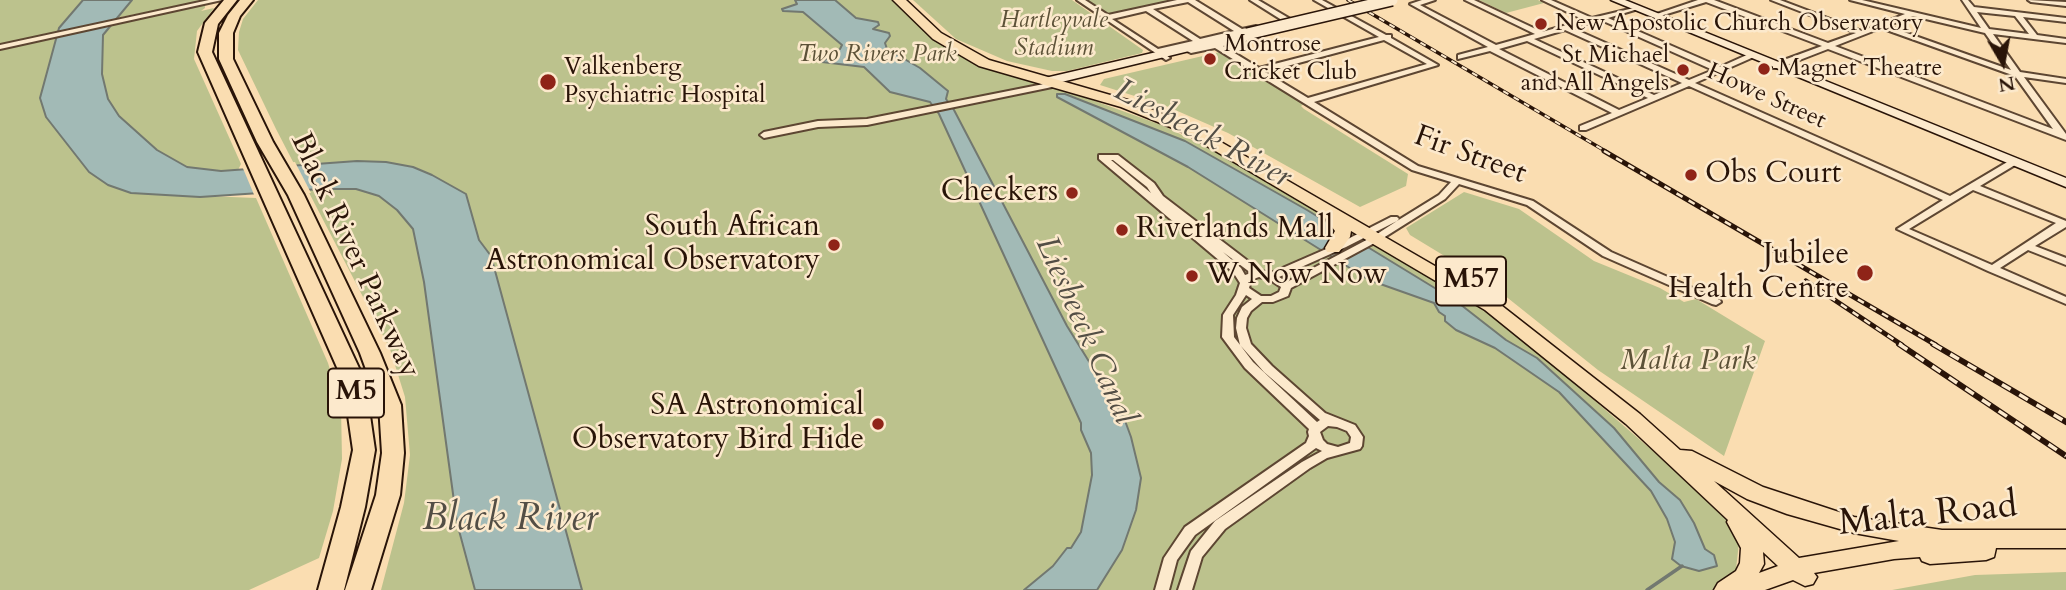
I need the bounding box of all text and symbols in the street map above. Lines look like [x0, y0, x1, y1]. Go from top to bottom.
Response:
park label: Hartleyvale Stadium [1000, 7, 1108, 63]
place label: New Apostolic Church Observatory [1555, 10, 1924, 38]
marker: New Apostolic Church Observatory [1533, 16, 1549, 32]
north arrow [1968, 28, 2038, 98]
place label: Montrose Cricket Club [1224, 31, 1357, 87]
park label: Two Rivers Park [797, 41, 957, 69]
place label: St Michael and All Angels [1521, 42, 1669, 98]
marker: Montrose Cricket Club [1202, 51, 1218, 67]
place label: Valkenberg Psychiatric Hospital [564, 54, 765, 110]
place label: Magnet Theatre [1778, 55, 1942, 83]
street label: Howe Street [1702, 58, 1830, 136]
marker: Magnet Theatre [1756, 61, 1772, 77]
marker: St Michael and All Angels [1675, 62, 1691, 78]
text: N [1996, 69, 2017, 98]
marker: Valkenberg Psychiatric Hospital [538, 72, 558, 92]
water label: Liesbeeck River [1107, 72, 1297, 198]
street label: Fir Street [1409, 119, 1531, 193]
street label: Black River Parkway [281, 128, 427, 384]
place label: Obs Court [1705, 157, 1841, 193]
marker: Obs Court [1683, 167, 1699, 183]
place label: Checkers [941, 175, 1058, 211]
marker: Checkers [1064, 185, 1080, 201]
place label: South African Astronomical Observatory [485, 210, 820, 280]
place label: Riverlands Mall [1136, 212, 1333, 248]
marker: Riverlands Mall [1114, 222, 1130, 238]
water label: Liesbeeck Canal [1025, 231, 1143, 431]
marker: South African Astronomical Observatory [826, 237, 842, 253]
place label: Jubilee Health Centre [1668, 238, 1849, 308]
road number: M57 [1436, 256, 1506, 306]
place label: W Now Now [1206, 258, 1387, 294]
marker: Jubilee Health Centre [1855, 263, 1875, 283]
marker: W Now Now [1184, 268, 1200, 284]
park label: Malta Park [1620, 344, 1756, 380]
road number: M5 [328, 368, 384, 418]
place label: SA Astronomical Observatory Bird Hide [572, 389, 864, 460]
marker: SA Astronomical Observatory Bird Hide [870, 416, 886, 432]
street label: Malta Road [1837, 485, 2019, 547]
water label: Black River [422, 497, 598, 543]

